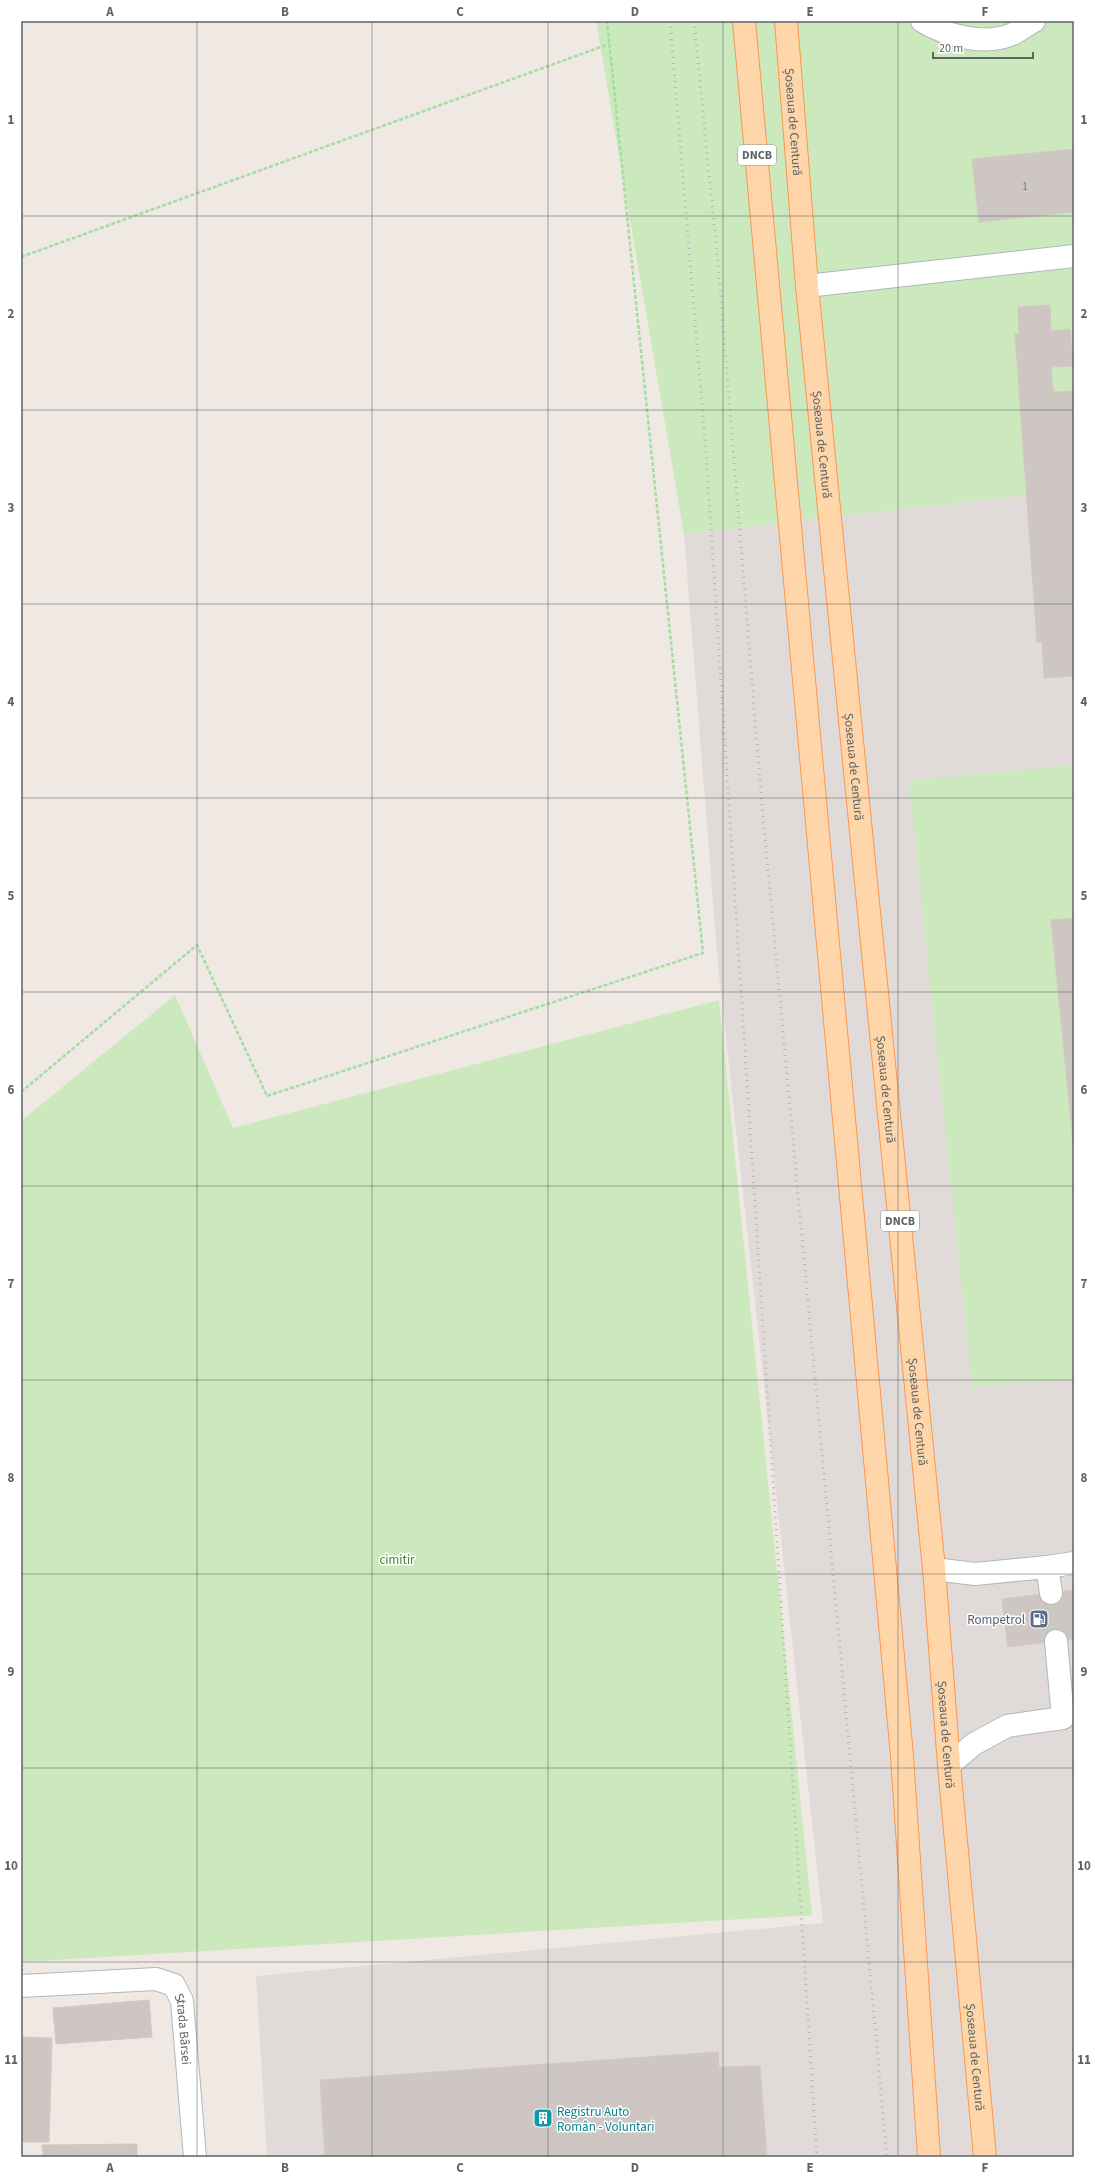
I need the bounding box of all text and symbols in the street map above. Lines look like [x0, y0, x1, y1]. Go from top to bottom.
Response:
text: A [105, 3, 114, 21]
text: B [281, 3, 289, 21]
text: C [456, 3, 464, 21]
text: D [631, 3, 639, 21]
text: E [806, 3, 814, 21]
text: F [982, 3, 989, 21]
scale bar [933, 34, 1033, 60]
text: 20 m [939, 40, 963, 57]
street label: Șoseaua de Centură [780, 67, 806, 176]
text: 1 [8, 111, 15, 129]
text: 1 [1081, 111, 1088, 129]
road number: DNCB [738, 145, 776, 165]
house number: 1 [1022, 179, 1028, 194]
text: 2 [8, 305, 15, 323]
text: 2 [1081, 305, 1088, 323]
street label: Șoseaua de Centură [807, 390, 836, 499]
text: 3 [8, 499, 15, 517]
text: 3 [1081, 499, 1088, 517]
text: 4 [8, 693, 15, 711]
text: 4 [1081, 693, 1088, 711]
street label: Șoseaua de Centură [839, 712, 868, 822]
text: 5 [8, 887, 15, 905]
text: 5 [1081, 887, 1088, 905]
street label: Șoseaua de Centură [871, 1035, 900, 1144]
text: 6 [8, 1081, 15, 1099]
text: 6 [1081, 1081, 1088, 1099]
road number: DNCB [881, 1211, 919, 1231]
text: 7 [8, 1275, 15, 1293]
text: 7 [1081, 1275, 1088, 1293]
street label: Șoseaua de Centură [903, 1357, 932, 1466]
text: 8 [8, 1469, 15, 1487]
text: 8 [1081, 1469, 1088, 1487]
park label: cimitir [379, 1551, 415, 1569]
fuel station icon: Rompetrol [1028, 1608, 1050, 1630]
place label: Rompetrol [967, 1611, 1025, 1629]
text: 9 [8, 1663, 15, 1681]
text: 9 [1081, 1663, 1088, 1681]
street label: Șoseaua de Centură [933, 1680, 959, 1789]
text: 10 [4, 1857, 18, 1875]
text: 10 [1077, 1857, 1091, 1875]
street label: Strada Bârsei [169, 1990, 195, 2066]
street label: Șoseaua de Centură [961, 2003, 989, 2112]
text: 11 [4, 2051, 18, 2069]
text: 11 [1077, 2051, 1091, 2069]
place label: Registru Auto Român - Voluntari [557, 2103, 654, 2136]
building icon: Registru Auto Român - Voluntari [532, 2107, 554, 2129]
text: A [105, 2159, 114, 2177]
text: B [281, 2159, 289, 2177]
text: C [456, 2159, 464, 2177]
text: D [631, 2159, 639, 2177]
text: E [806, 2159, 814, 2177]
text: F [982, 2159, 989, 2177]

